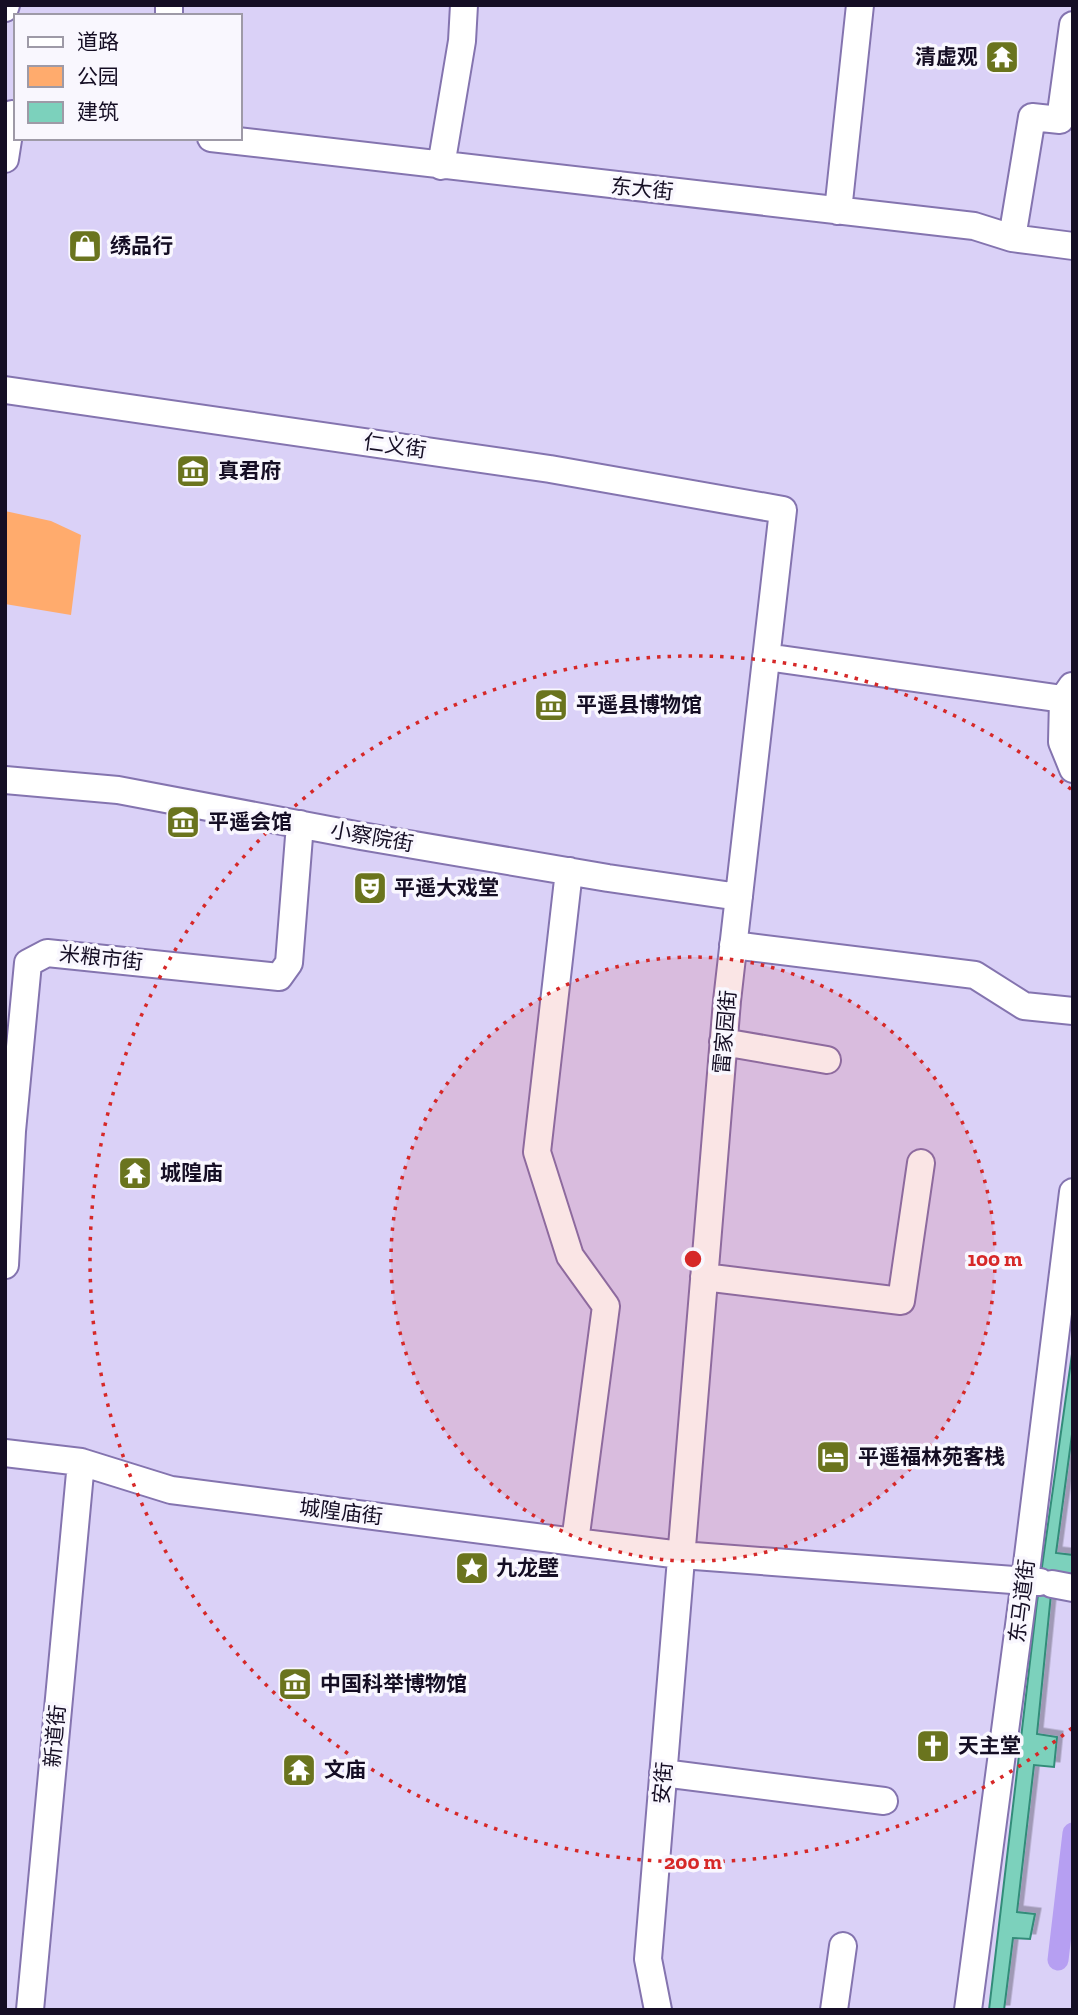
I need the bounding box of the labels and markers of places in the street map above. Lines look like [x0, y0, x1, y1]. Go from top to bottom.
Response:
temple icon: 清虚观 [983, 38, 1021, 76]
place label: 清虚观 [915, 44, 978, 69]
shop icon: 绣品行 [66, 227, 104, 265]
place label: 绣品行 [110, 233, 173, 258]
museum icon: 真君府 [174, 452, 212, 490]
place label: 真君府 [218, 458, 281, 483]
museum icon: 平遥县博物馆 [532, 686, 570, 724]
place label: 平遥县博物馆 [576, 692, 702, 717]
museum icon: 平遥会馆 [164, 803, 202, 841]
place label: 平遥会馆 [208, 809, 292, 834]
theatre icon: 平遥大戏堂 [351, 869, 389, 907]
place label: 平遥大戏堂 [394, 875, 499, 900]
temple icon: 城隍庙 [116, 1154, 154, 1192]
place label: 城隍庙 [160, 1160, 223, 1185]
centre of rings [681, 1247, 705, 1271]
hotel icon: 平遥福林苑客栈 [814, 1438, 852, 1476]
place label: 平遥福林苑客栈 [858, 1444, 1005, 1469]
place icon: 九龙壁 [453, 1549, 491, 1587]
place label: 九龙壁 [496, 1555, 559, 1580]
museum icon: 中国科举博物馆 [276, 1665, 314, 1703]
place label: 中国科举博物馆 [320, 1671, 467, 1696]
church icon: 天主堂 [914, 1727, 952, 1765]
place label: 天主堂 [958, 1733, 1021, 1758]
temple icon: 文庙 [280, 1751, 318, 1789]
place label: 文庙 [324, 1757, 366, 1782]

